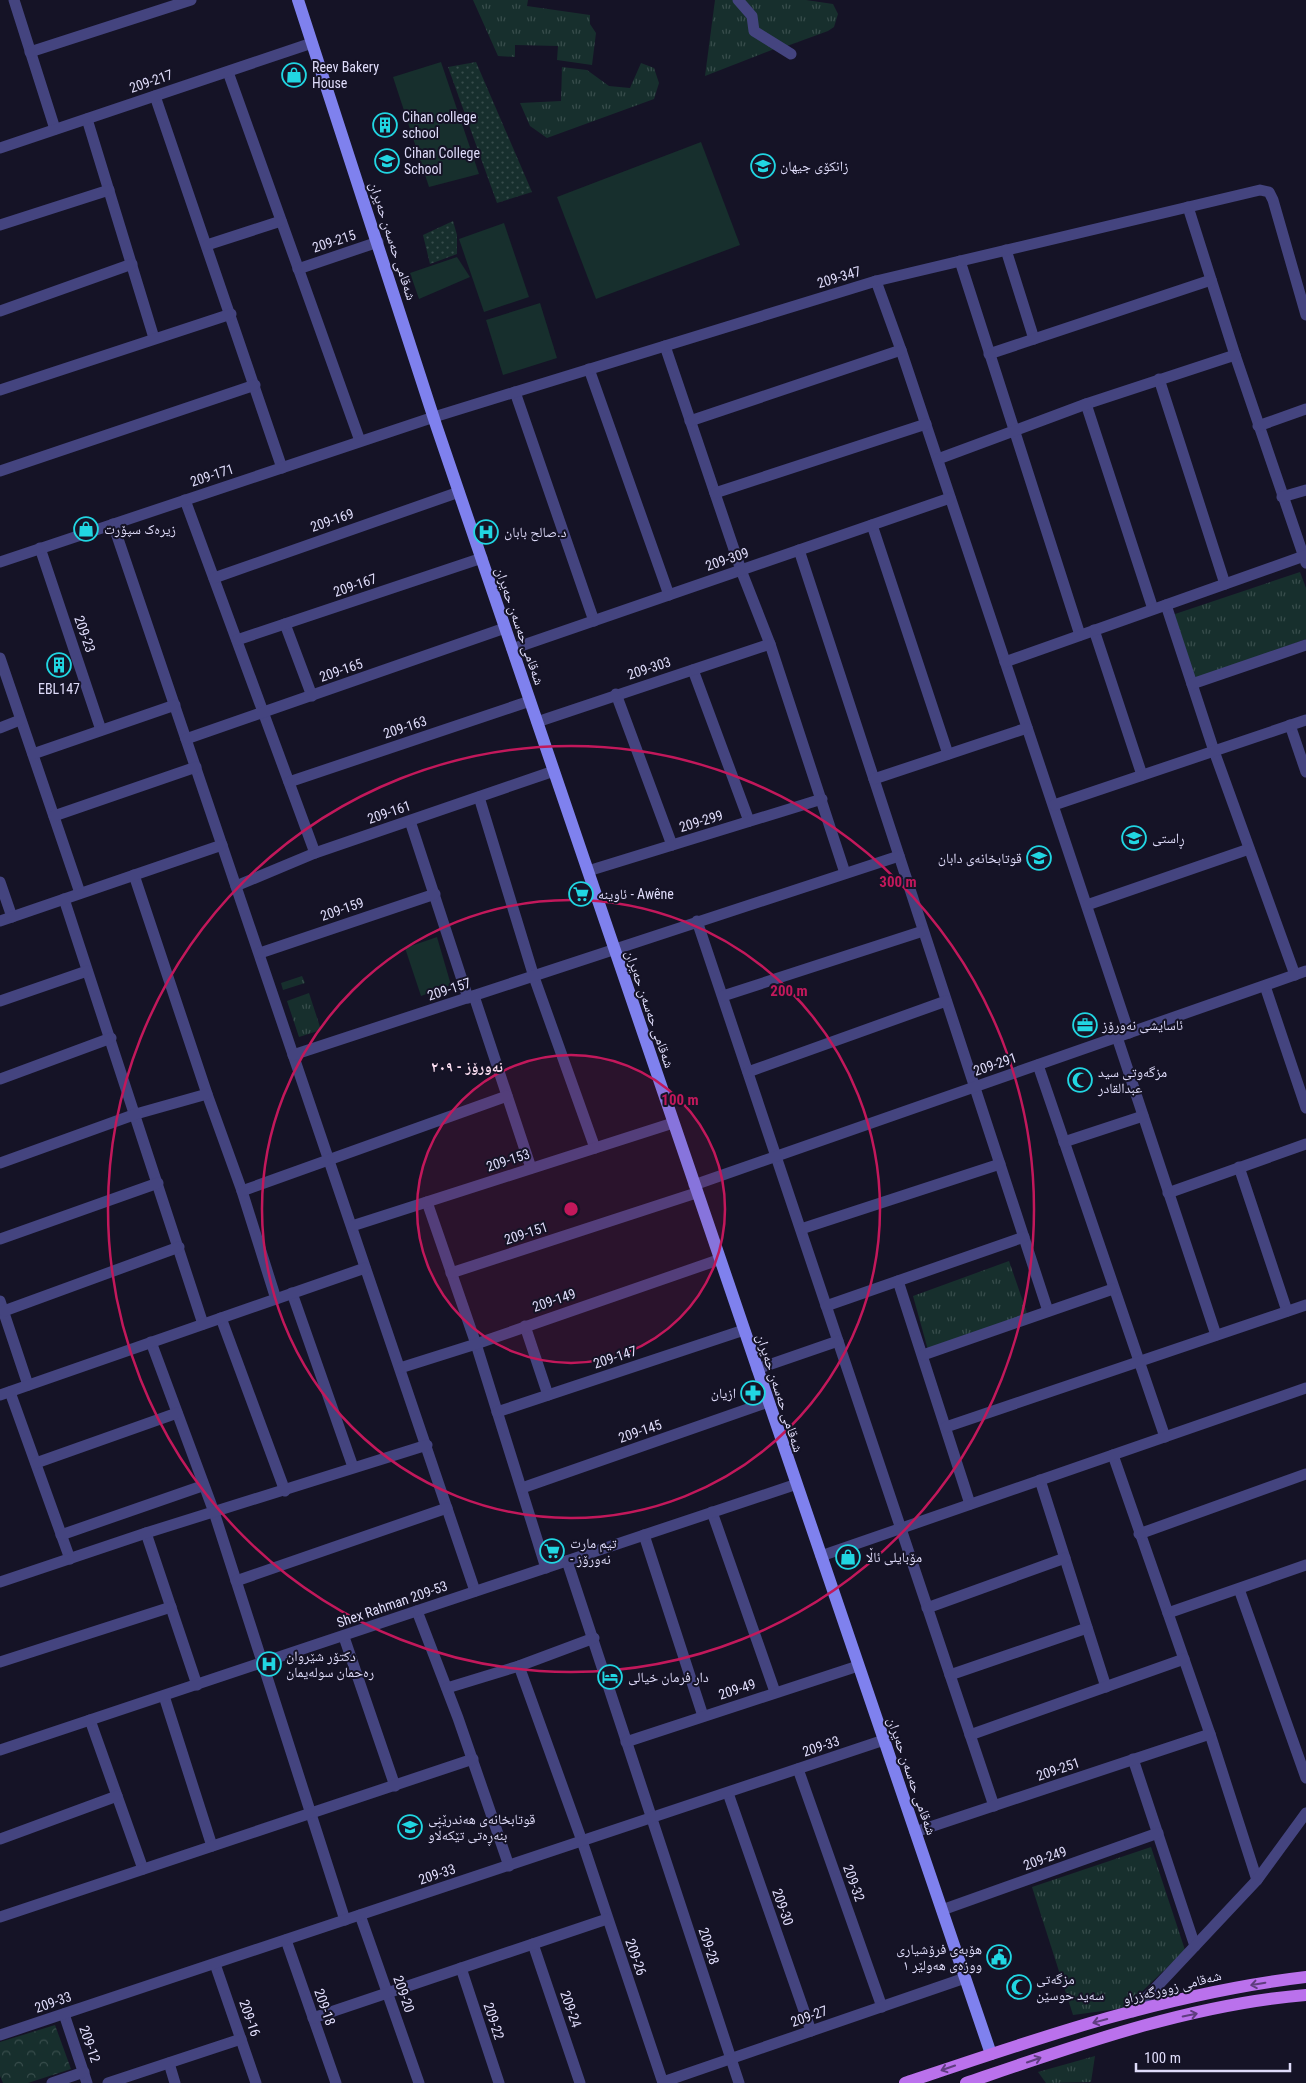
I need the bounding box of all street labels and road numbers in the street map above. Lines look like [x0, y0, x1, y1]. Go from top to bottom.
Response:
street label: 209-217 [127, 66, 175, 96]
street label: شەقامی حەسەن حەیران [365, 180, 420, 303]
street label: 209-215 [310, 226, 358, 256]
street label: 209-347 [815, 263, 863, 291]
street label: 209-171 [188, 460, 236, 490]
street label: 209-169 [308, 505, 356, 535]
street label: 209-309 [703, 544, 751, 574]
street label: شەقامی حەسەن حەیران [491, 565, 548, 687]
street label: 209-167 [331, 570, 379, 600]
street label: 209-23 [71, 613, 99, 655]
street label: 209-303 [625, 653, 673, 683]
street label: 209-165 [317, 655, 365, 685]
street label: 209-163 [381, 712, 429, 742]
street label: 209-161 [365, 797, 413, 827]
street label: 209-299 [677, 807, 725, 835]
street label: 209-159 [318, 894, 366, 924]
street label: شەقامی حەسەن حەیران [621, 948, 678, 1070]
street label: 209-157 [425, 974, 473, 1004]
street label: 209-291 [971, 1049, 1019, 1079]
street label: 209-153 [484, 1145, 532, 1175]
street label: 209-151 [502, 1218, 550, 1248]
street label: 209-149 [530, 1285, 578, 1315]
street label: شەقامی حەسەن حەیران [752, 1332, 807, 1455]
street label: 209-147 [591, 1342, 639, 1372]
street label: 209-145 [616, 1416, 664, 1446]
street label: Shex Rahman 209-53 [335, 1578, 449, 1630]
street label: 209-49 [716, 1676, 758, 1702]
street label: شەقامی حەسەن حەیران [883, 1715, 940, 1837]
street label: 209-33 [800, 1733, 842, 1759]
street label: 209-251 [1034, 1754, 1082, 1784]
street label: 209-249 [1021, 1843, 1069, 1873]
street label: 209-33 [416, 1861, 458, 1887]
street label: 209-32 [840, 1862, 868, 1904]
street label: 209-30 [769, 1886, 797, 1928]
street label: 209-28 [696, 1925, 723, 1967]
street label: 209-26 [622, 1936, 650, 1978]
street label: شەقامی زوورگەزراو [1121, 1967, 1223, 2008]
street label: 209-20 [390, 1973, 418, 2015]
street label: 209-18 [311, 1986, 339, 2028]
street label: 209-33 [32, 1988, 74, 2016]
street label: 209-24 [557, 1988, 585, 2030]
street label: 209-16 [236, 1997, 264, 2039]
street label: 209-22 [481, 2000, 508, 2042]
street label: 209-27 [788, 2002, 830, 2030]
street label: 209-12 [76, 2023, 104, 2065]

